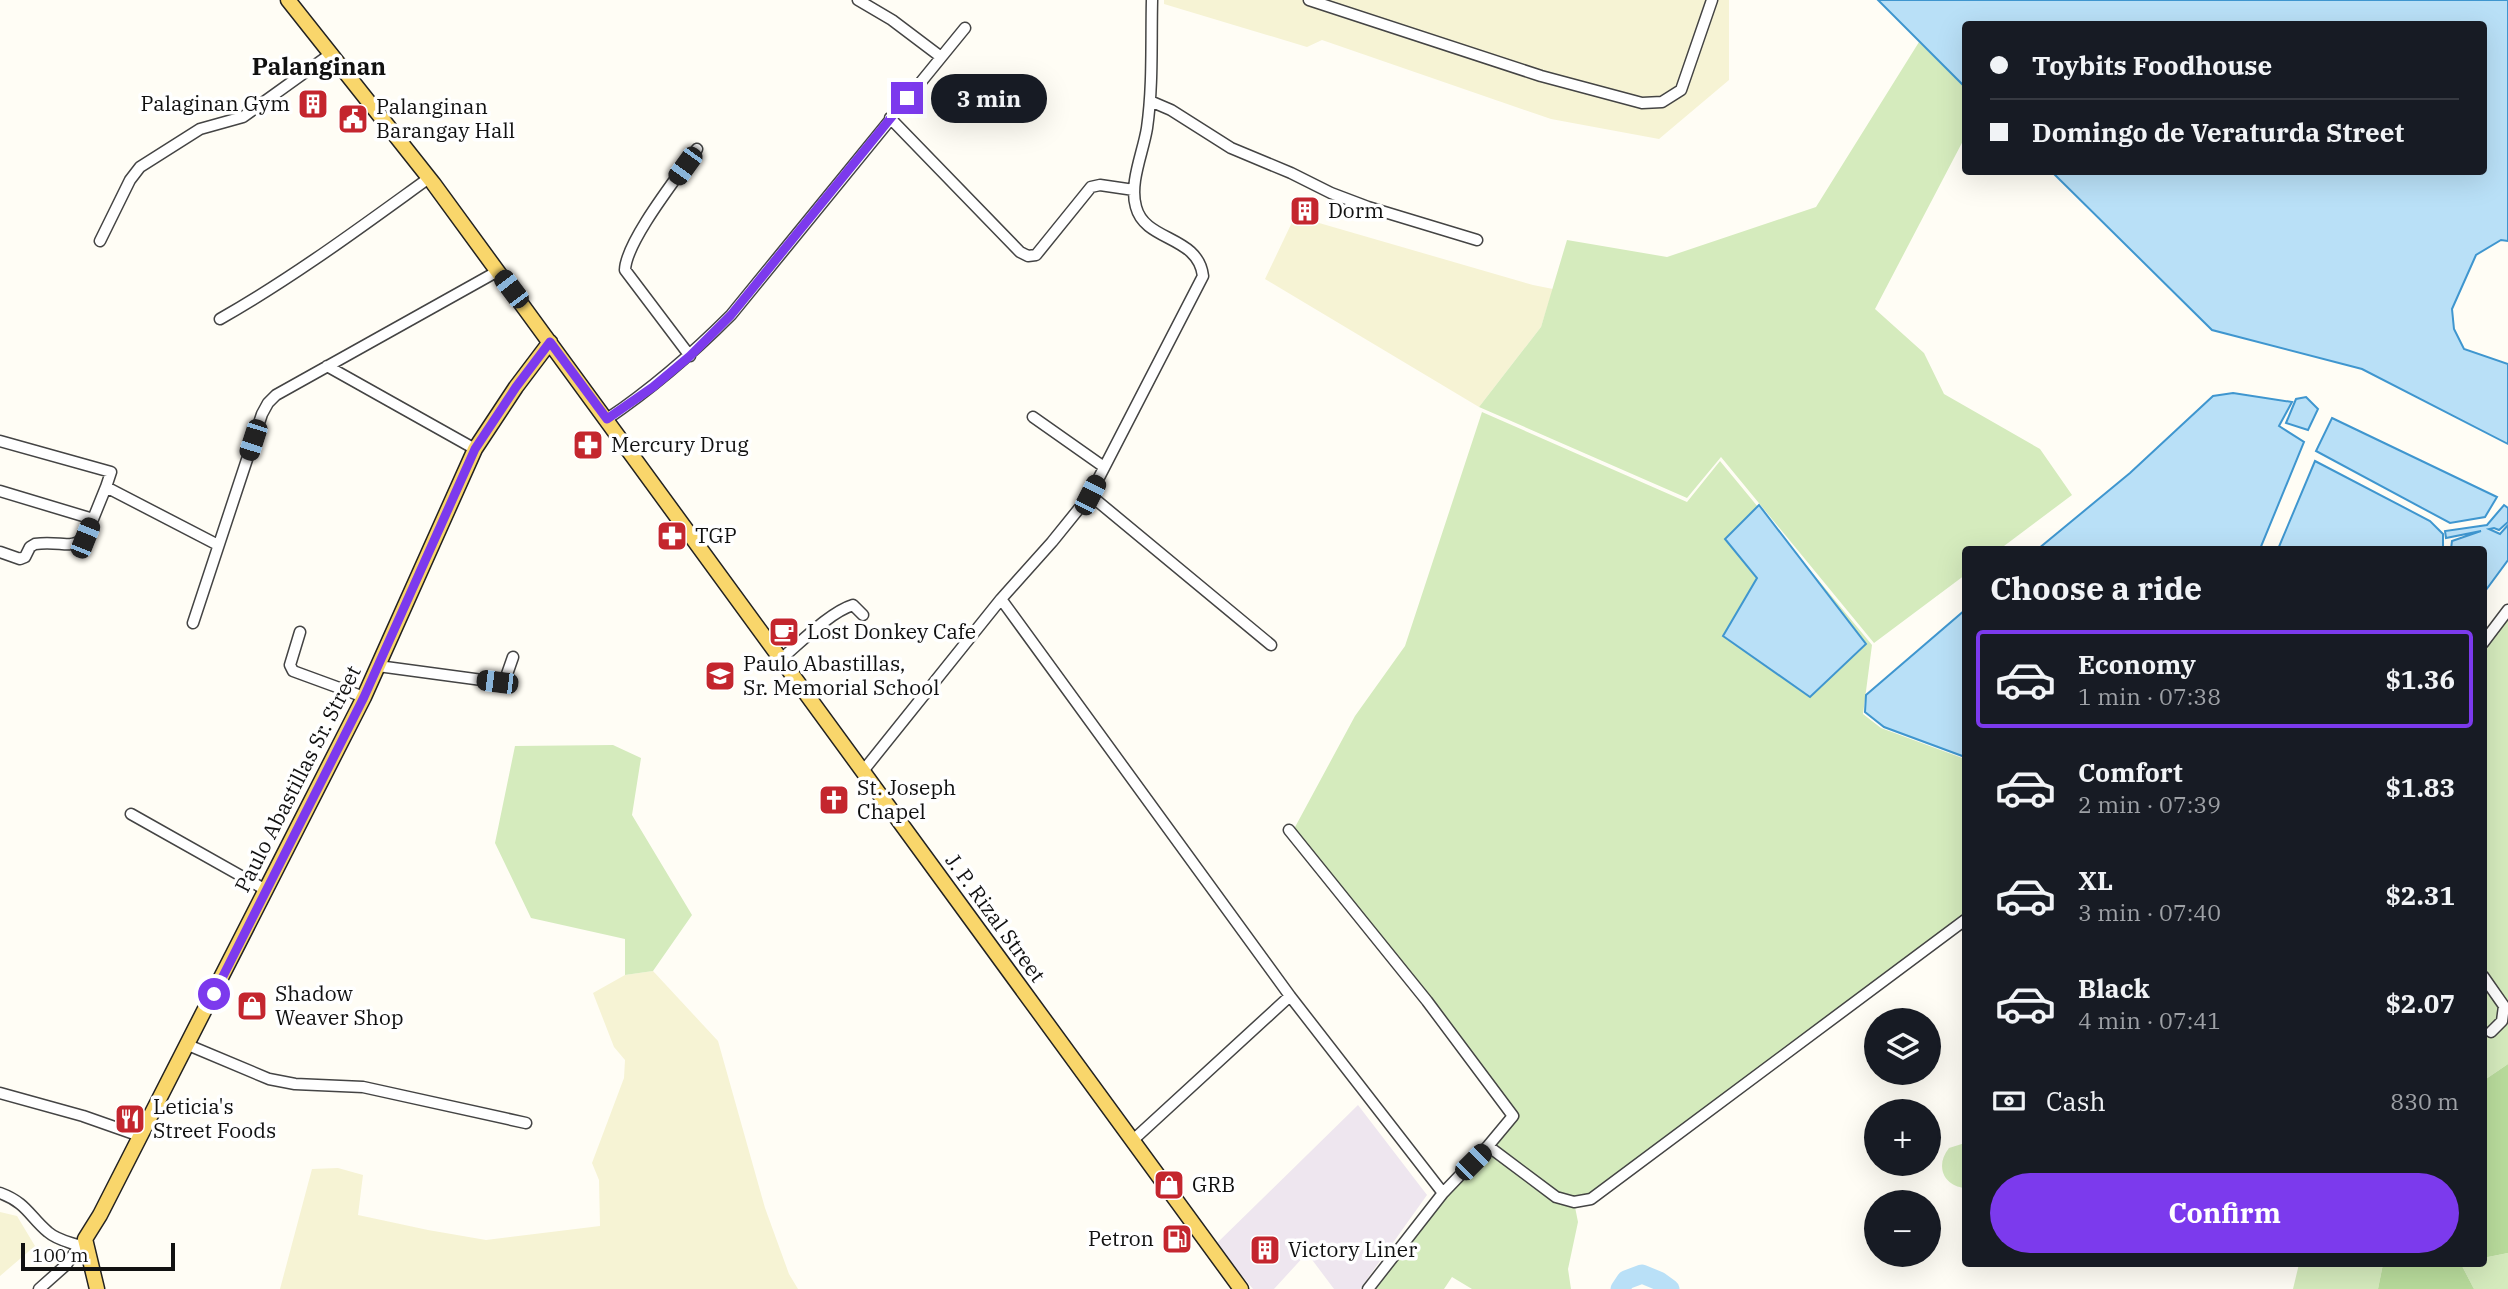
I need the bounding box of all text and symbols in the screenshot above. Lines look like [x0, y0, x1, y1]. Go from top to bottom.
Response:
text: Toybits Foodhouse [2032, 48, 2272, 82]
district label: Palanginan [252, 50, 386, 82]
callout: 3 min [932, 74, 1047, 122]
route end [891, 82, 923, 114]
text: 3 min [957, 83, 1021, 113]
building icon: Palaginan Gym [296, 87, 330, 121]
place label: Palaginan Gym [140, 89, 290, 117]
place label: Palanginan Barangay Hall [376, 92, 515, 144]
public building icon: Palanginan Barangay Hall [336, 102, 370, 136]
text: Domingo de Veraturda Street [2032, 115, 2404, 149]
car [665, 143, 706, 189]
building icon: Dorm [1288, 194, 1322, 228]
place label: Dorm [1328, 196, 1384, 224]
car [490, 266, 533, 312]
car [237, 417, 270, 463]
pharmacy icon: Mercury Drug [571, 428, 605, 462]
place label: Mercury Drug [611, 430, 749, 458]
car [1072, 472, 1109, 518]
car [68, 515, 103, 561]
pharmacy icon: TGP [655, 519, 689, 553]
place label: TGP [695, 521, 737, 549]
text: Choose a ride [1990, 567, 2202, 609]
cafe icon: Lost Donkey Cafe [767, 615, 801, 649]
place label: Lost Donkey Cafe [807, 617, 976, 645]
text: Economy [2078, 647, 2196, 681]
icon: car [1994, 648, 2057, 711]
place label: Paulo Abastillas, Sr. Memorial School [743, 649, 940, 701]
school or university icon: Paulo Abastillas, Sr. Memorial School [703, 659, 737, 693]
street label: Paulo Abastillas Sr. Street [228, 660, 367, 897]
text: $1.36 [2385, 662, 2455, 696]
car [475, 669, 520, 695]
text: 1 min · 07:38 [2078, 681, 2221, 711]
text: Comfort [2078, 755, 2183, 789]
icon: car [1994, 756, 2057, 819]
text: $1.83 [2385, 770, 2455, 804]
place label: St. Joseph Chapel [857, 773, 956, 825]
church icon: St. Joseph Chapel [817, 783, 851, 817]
text: 2 min · 07:39 [2078, 789, 2221, 819]
street label: J. P. Rizal Street [940, 847, 1052, 988]
text: XL [2078, 863, 2113, 897]
icon: car [1994, 864, 2057, 927]
text: $2.31 [2385, 878, 2455, 912]
text: 3 min · 07:40 [2078, 897, 2221, 927]
text: Black [2078, 971, 2150, 1005]
icon: car [1994, 972, 2057, 1035]
route start [198, 978, 230, 1010]
place label: Shadow Weaver Shop [275, 979, 404, 1031]
text: $2.07 [2385, 986, 2455, 1020]
shop icon: Shadow Weaver Shop [235, 989, 269, 1023]
text: 4 min · 07:41 [2078, 1005, 2221, 1035]
map controls [1864, 1008, 1941, 1267]
button: layers [1864, 1008, 1941, 1085]
icon: cash [1990, 1082, 2028, 1120]
text: Cash [2046, 1084, 2106, 1118]
text: 830 m [2390, 1086, 2459, 1116]
place label: Leticia's Street Foods [153, 1092, 276, 1144]
button: + [1864, 1099, 1941, 1176]
restaurant icon: Leticia's Street Foods [113, 1102, 147, 1136]
car [1451, 1140, 1496, 1184]
shop icon: GRB [1152, 1168, 1186, 1202]
place label: GRB [1192, 1170, 1235, 1198]
button: Confirm [1990, 1173, 2459, 1253]
button: − [1864, 1190, 1941, 1267]
fuel station icon: Petron [1160, 1222, 1194, 1256]
place label: Petron [1088, 1224, 1154, 1252]
building icon: Victory Liner [1248, 1233, 1282, 1267]
place label: Victory Liner [1288, 1235, 1418, 1263]
scale bar [21, 1240, 175, 1272]
text: 100 m [32, 1243, 89, 1267]

